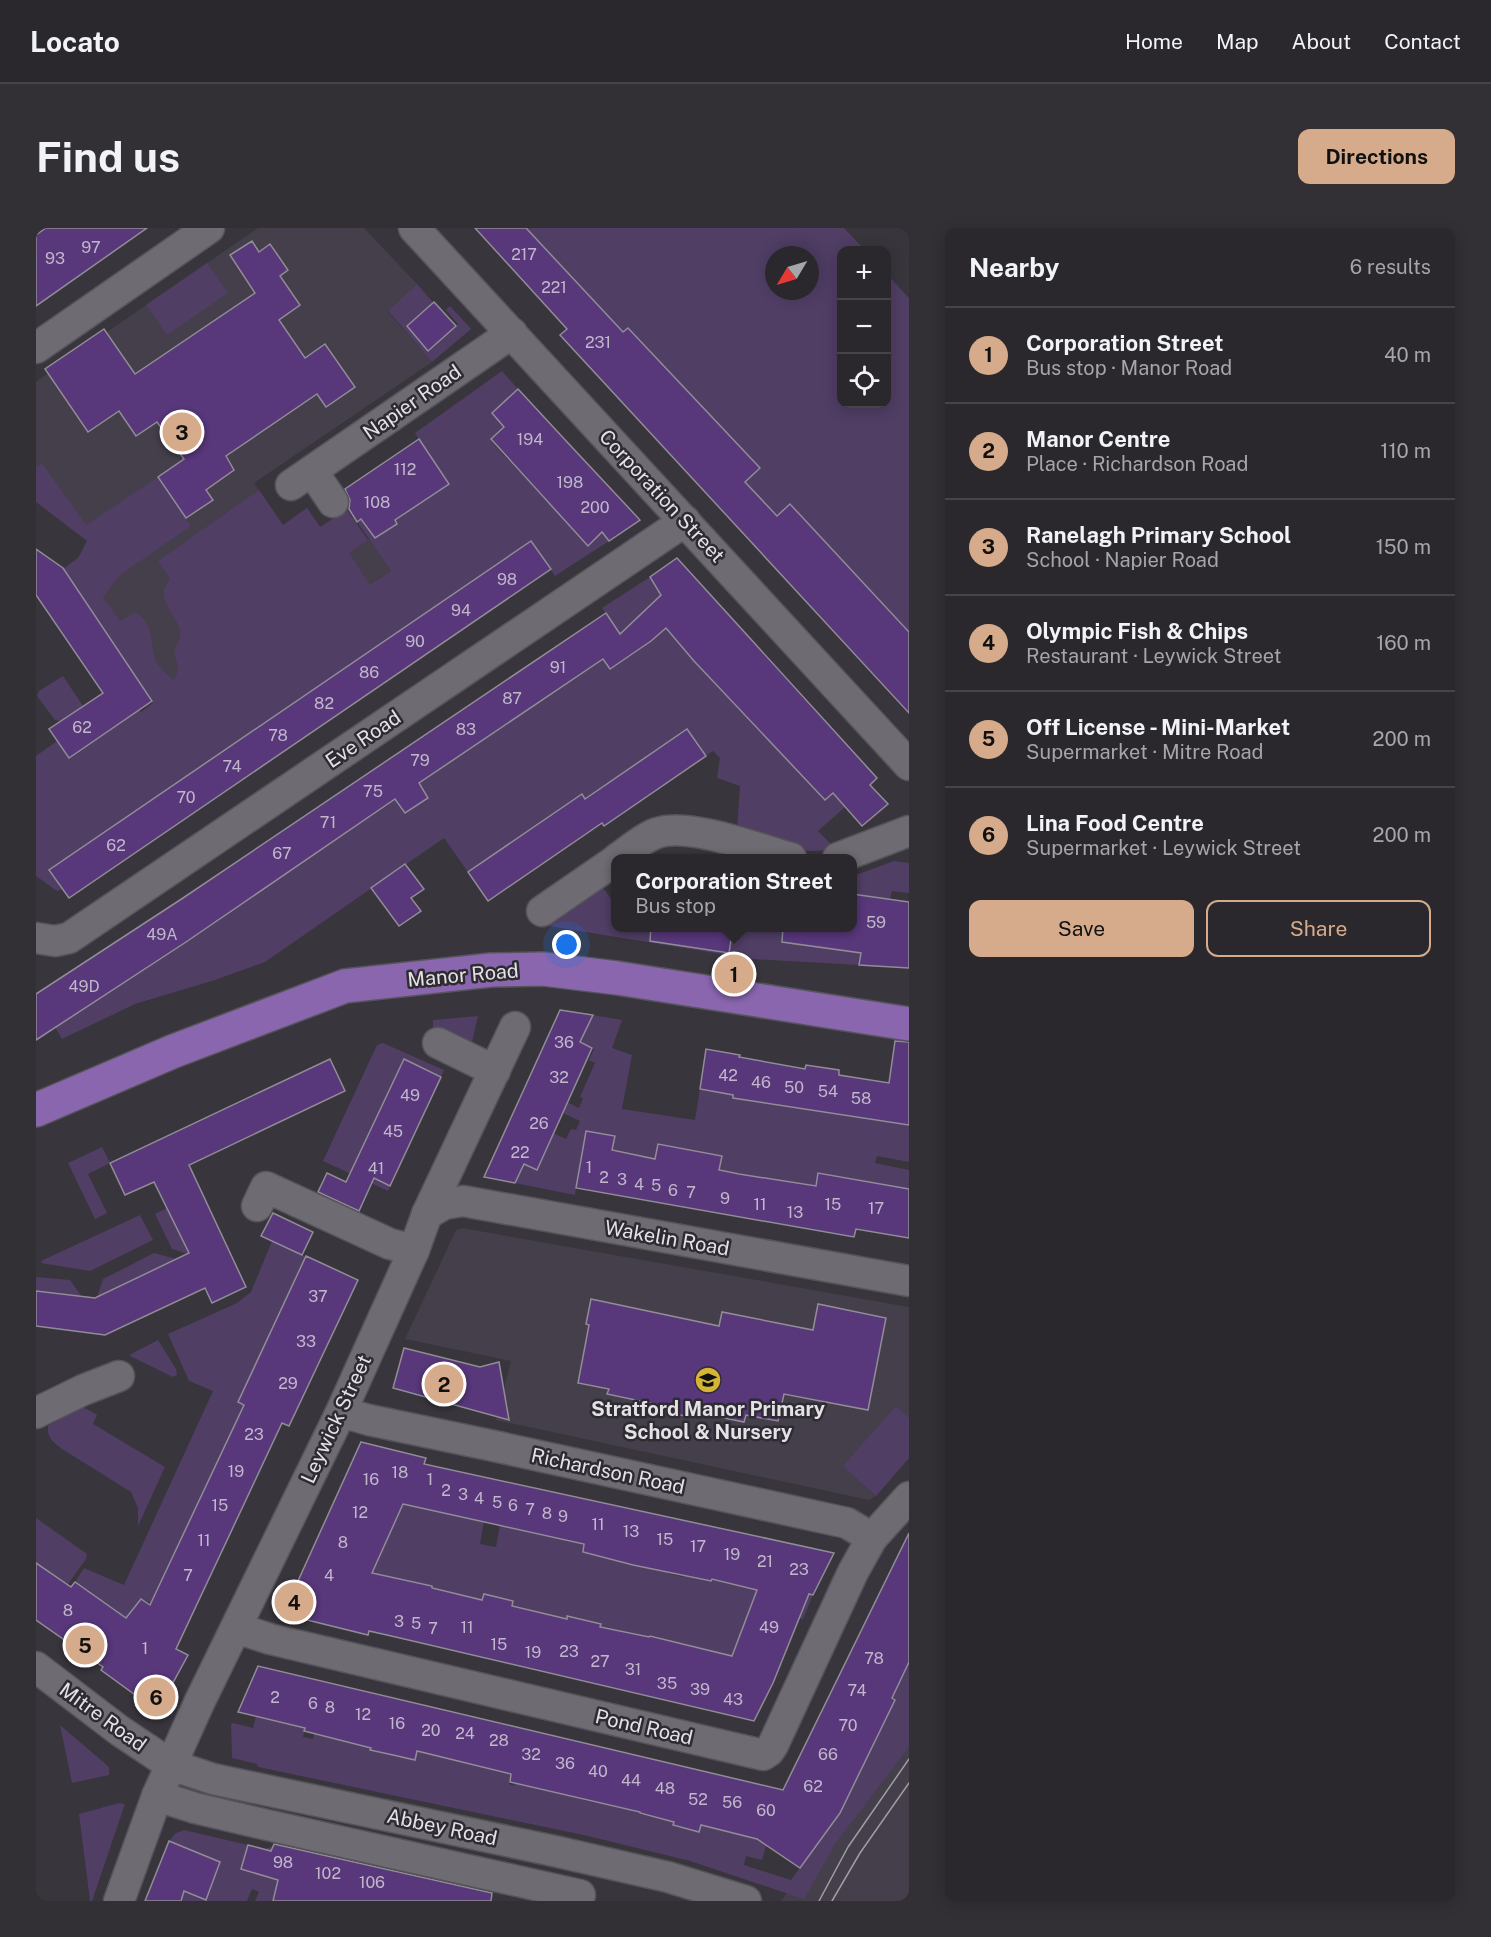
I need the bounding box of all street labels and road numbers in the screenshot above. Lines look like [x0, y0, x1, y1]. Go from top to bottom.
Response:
street label: Napier Road [358, 359, 466, 445]
street label: Corporation Street [594, 425, 730, 567]
street label: Eve Road [321, 705, 405, 773]
street label: Manor Road [406, 958, 520, 992]
street label: Wakelin Road [603, 1215, 731, 1261]
street label: Leywick Street [296, 1351, 376, 1487]
street label: Richardson Road [529, 1443, 687, 1499]
street label: Mitre Road [55, 1677, 151, 1757]
street label: Pond Road [593, 1704, 695, 1750]
street label: Abbey Road [385, 1804, 499, 1850]

